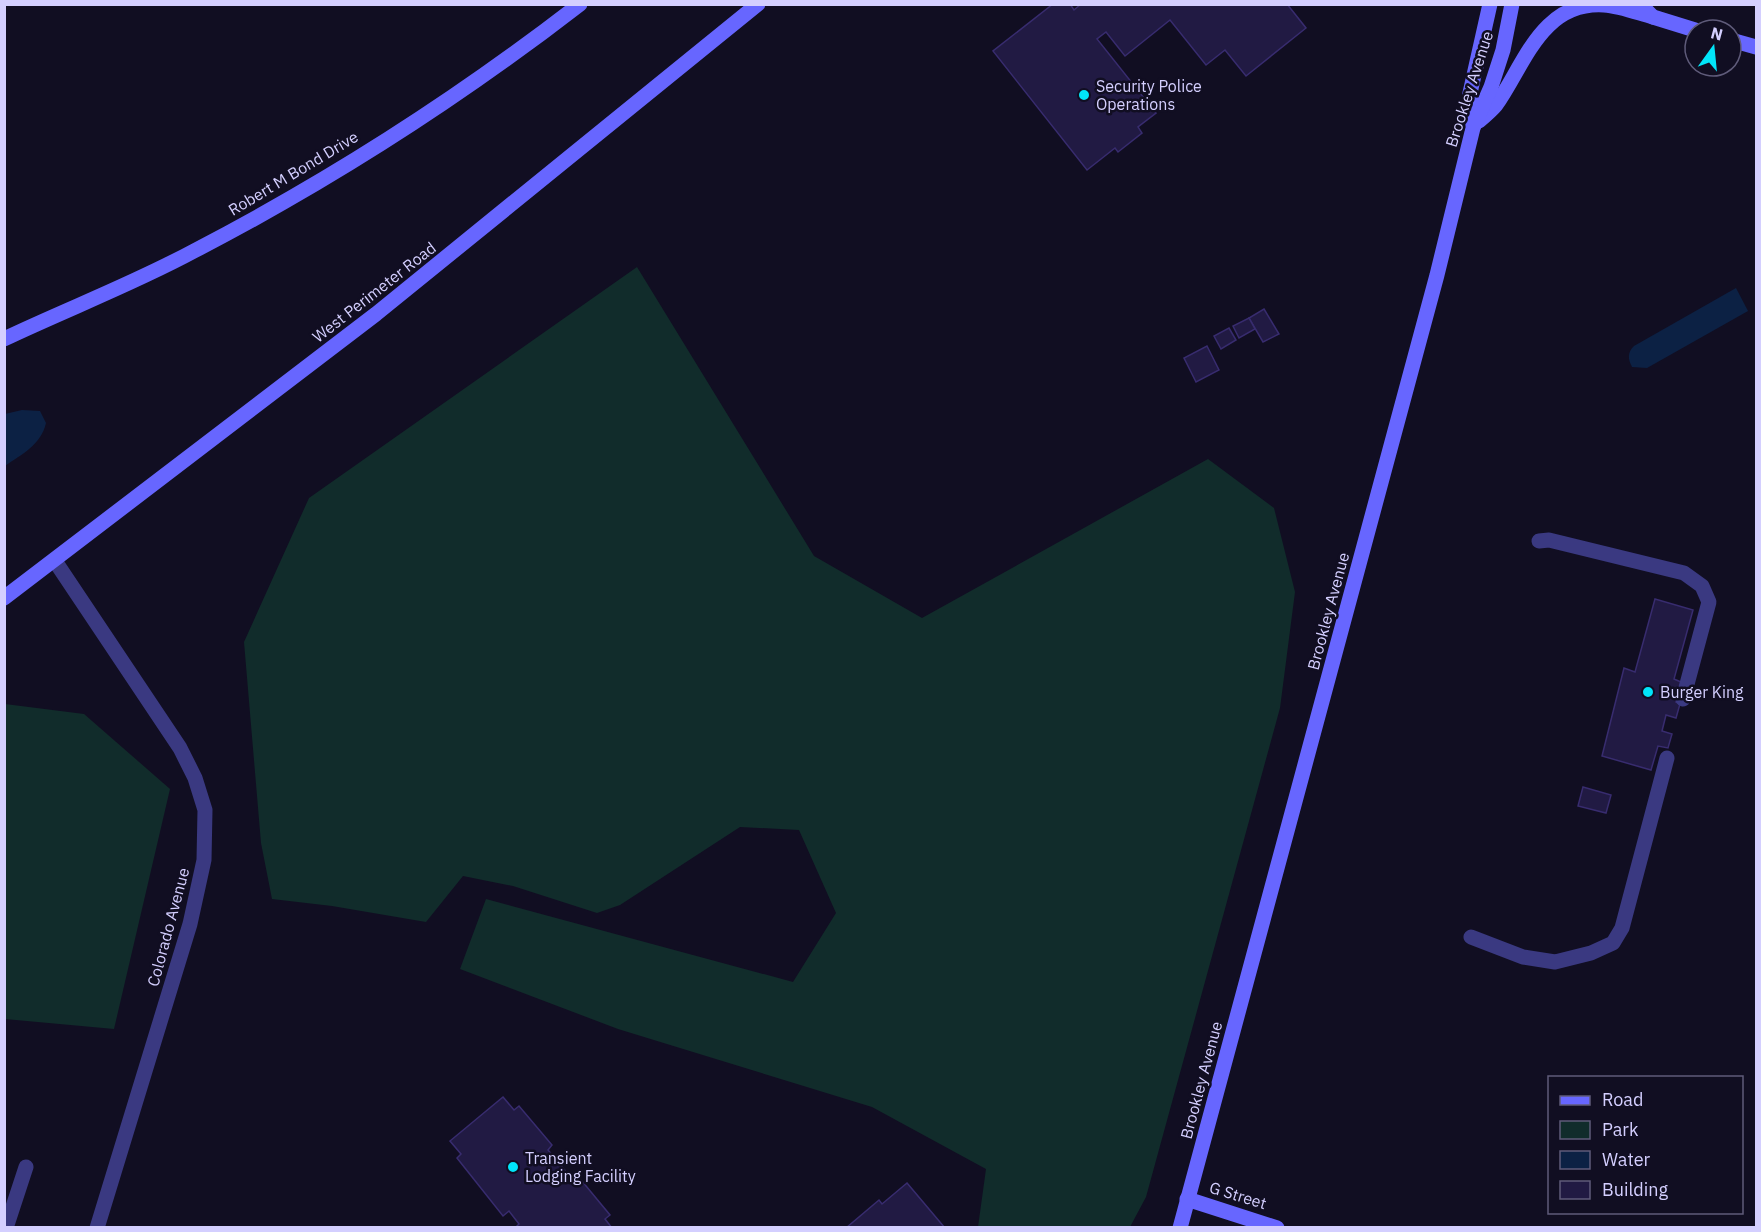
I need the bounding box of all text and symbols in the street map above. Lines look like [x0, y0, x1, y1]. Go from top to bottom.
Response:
north arrow [1683, 18, 1743, 78]
text: N [1709, 22, 1725, 45]
street label: Brookley Avenue [1441, 28, 1497, 150]
place label: Security Police Operations [1096, 76, 1202, 114]
marker: Security Police Operations [1077, 88, 1091, 102]
street label: Robert M Bond Drive [224, 126, 362, 220]
street label: West Perimeter Road [308, 238, 440, 346]
street label: Brookley Avenue [1303, 550, 1353, 672]
place label: Burger King [1660, 682, 1744, 702]
marker: Burger King [1641, 685, 1655, 699]
street label: Colorado Avenue [143, 865, 194, 989]
street label: Brookley Avenue [1176, 1019, 1226, 1141]
legend [1548, 1076, 1743, 1214]
text: Road [1602, 1088, 1643, 1111]
text: Park [1602, 1118, 1639, 1141]
place label: Transient Lodging Facility [525, 1148, 636, 1186]
text: Water [1602, 1148, 1651, 1171]
marker: Transient Lodging Facility [506, 1160, 520, 1174]
street label: G Street [1207, 1177, 1269, 1213]
text: Building [1602, 1178, 1669, 1201]

